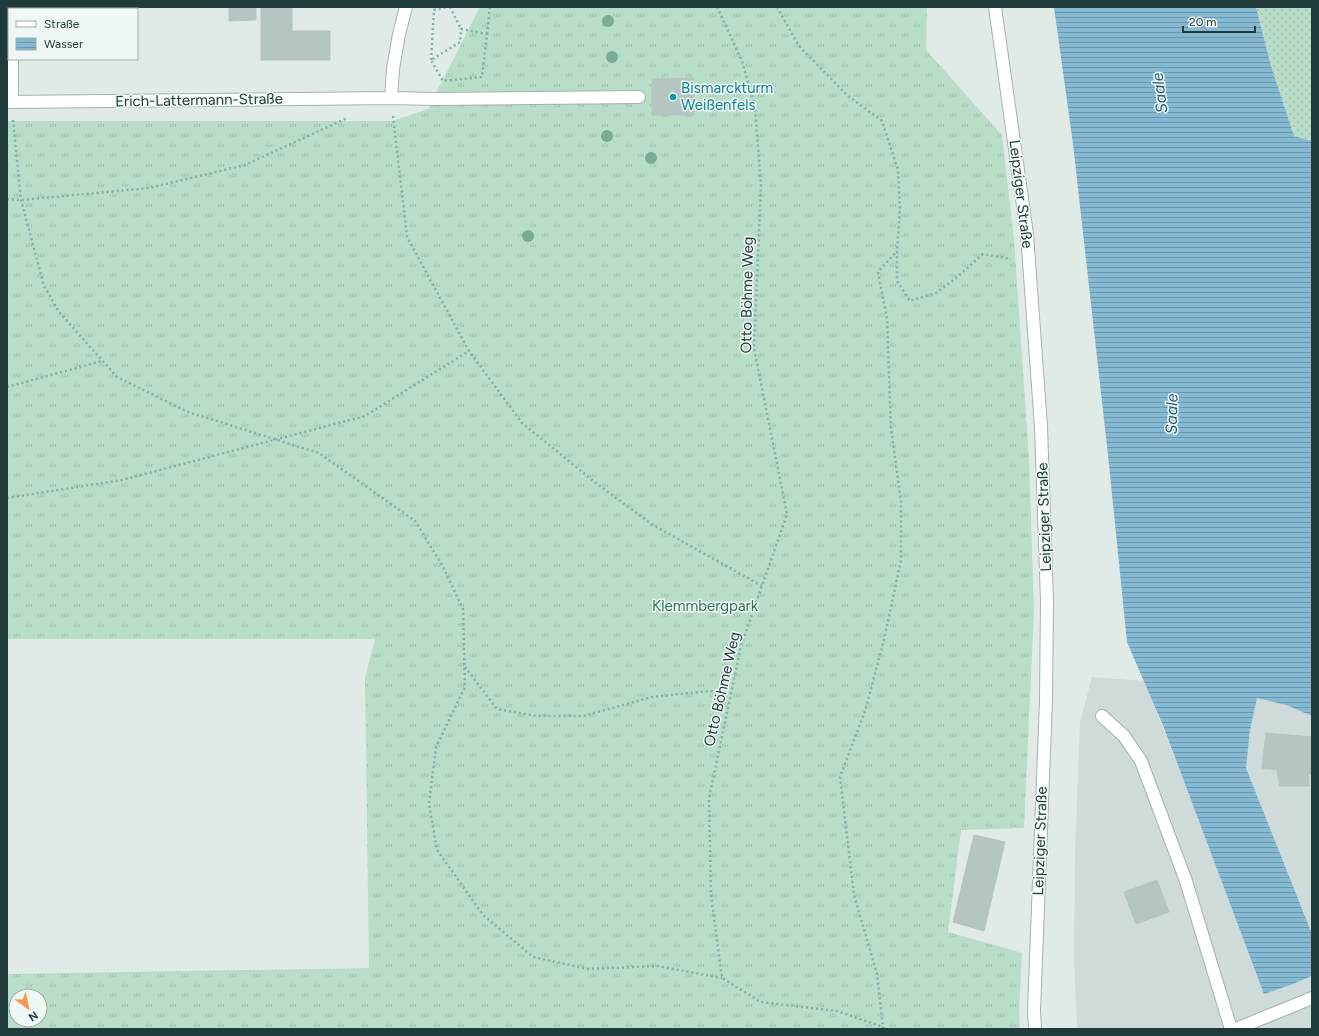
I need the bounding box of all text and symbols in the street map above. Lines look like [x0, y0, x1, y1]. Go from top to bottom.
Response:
legend [8, 8, 138, 60]
scale bar [1183, 8, 1255, 34]
text: 20 m [1189, 15, 1217, 29]
text: Straße [44, 17, 80, 31]
text: Wasser [44, 37, 83, 51]
water label: Saale [1148, 71, 1171, 114]
place label: Bismarckturm Weißenfels [681, 79, 773, 114]
street label: Erich-Lattermann-Straße [115, 90, 283, 110]
marker: Bismarckturm Weißenfels [668, 92, 678, 102]
street label: Leipziger Straße [1005, 139, 1037, 249]
street label: Otto Böhme Weg [737, 236, 757, 354]
water label: Saale [1162, 393, 1181, 435]
street label: Leipziger Straße [1033, 462, 1055, 572]
park label: Klemmbergpark [652, 597, 759, 615]
street label: Otto Böhme Weg [700, 630, 744, 748]
street label: Leipziger Straße [1029, 786, 1051, 896]
north arrow [8, 988, 48, 1028]
text: N [26, 1008, 40, 1024]

